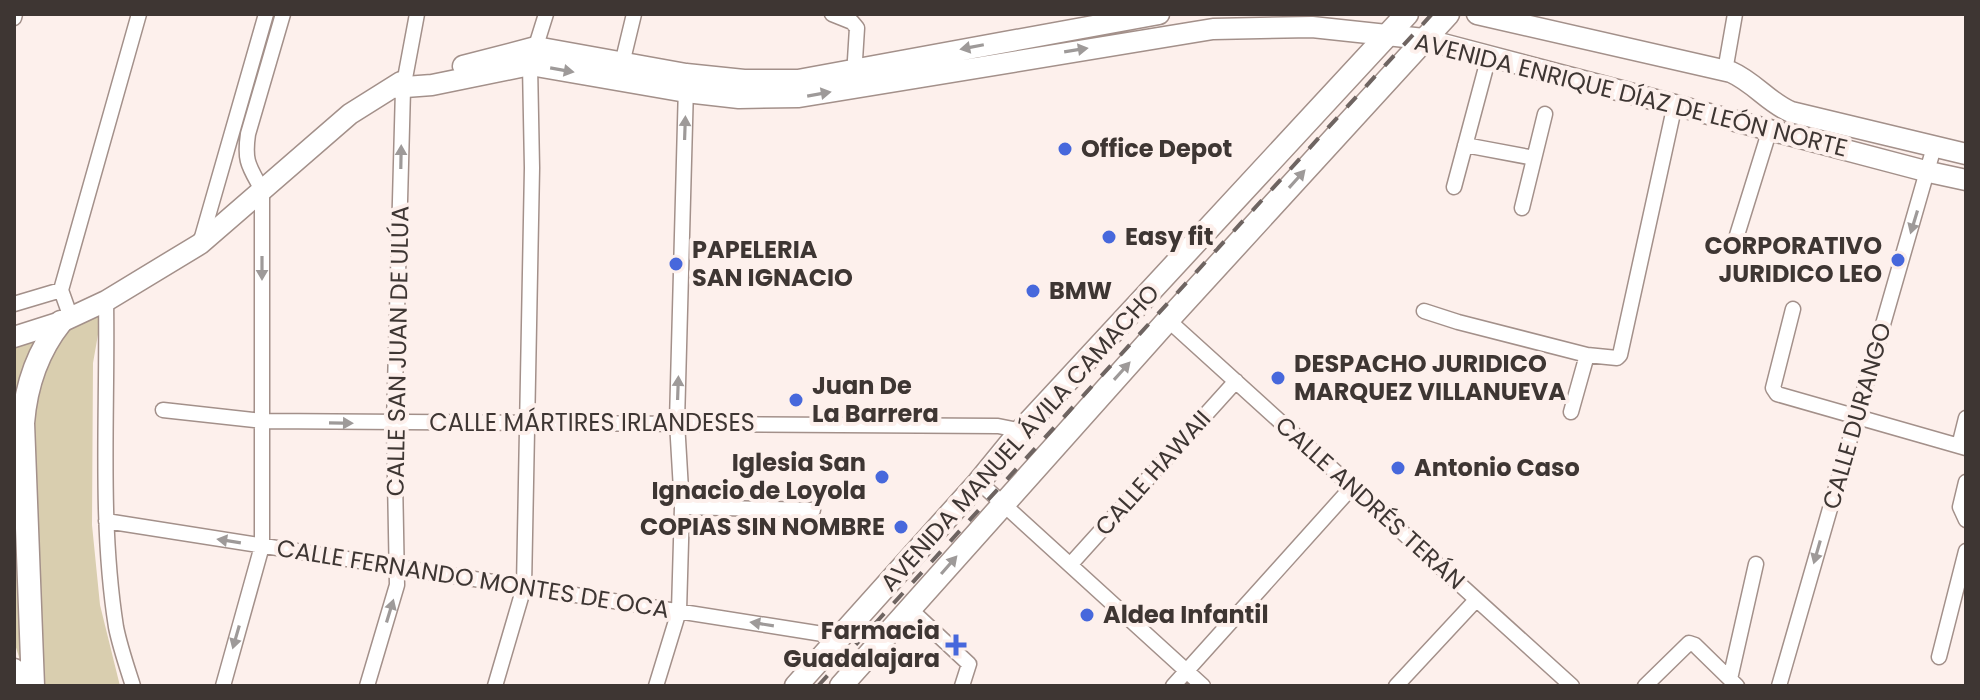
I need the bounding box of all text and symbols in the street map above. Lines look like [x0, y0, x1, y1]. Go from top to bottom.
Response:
street label: AVENIDA ENRIQUE DÍAZ DE LEÓN NORTE [1411, 25, 1851, 164]
one-way arrow [959, 41, 984, 54]
one-way arrow [1063, 44, 1088, 56]
one-way arrow [550, 65, 575, 77]
one-way arrow [807, 87, 832, 99]
one-way arrow [678, 115, 691, 140]
place label: Office Depot [1081, 132, 1232, 165]
marker: Office Depot [1056, 140, 1074, 158]
one-way arrow [395, 144, 407, 169]
one-way arrow [1288, 169, 1305, 189]
street label: CALLE SAN JUAN DE ULÚA [378, 205, 417, 497]
one-way arrow [1907, 210, 1920, 234]
place label: Easy fit [1125, 220, 1213, 253]
marker: Easy fit [1100, 228, 1118, 246]
place label: CORPORATIVO JURIDICO LEO [1704, 229, 1882, 290]
place label: PAPELERIA SAN IGNACIO [692, 233, 853, 294]
marker: CORPORATIVO JURIDICO LEO [1889, 251, 1907, 269]
marker: PAPELERIA SAN IGNACIO [667, 255, 685, 273]
one-way arrow [256, 256, 268, 281]
place label: BMW [1049, 274, 1112, 307]
street label: AVENIDA MANUEL ÁVILA CAMACHO [873, 277, 1167, 598]
marker: BMW [1024, 282, 1042, 300]
street label: CALLE DURANGO [1814, 319, 1899, 513]
place label: DESPACHO JURIDICO MARQUEZ VILLANUEVA [1294, 347, 1566, 408]
one-way arrow [1113, 362, 1131, 381]
place label: Juan De La Barrera [812, 369, 939, 430]
marker: DESPACHO JURIDICO MARQUEZ VILLANUEVA [1269, 369, 1287, 387]
one-way arrow [671, 375, 684, 400]
marker: Juan De La Barrera [787, 391, 805, 409]
street label: CALLE HAWAII [1087, 403, 1218, 543]
street label: CALLE MÁRTIRES IRLANDESES [429, 406, 755, 439]
street label: CALLE ANDRÉS TERÁN [1268, 409, 1472, 597]
one-way arrow [329, 416, 354, 429]
place label: Iglesia San Ignacio de Loyola [651, 446, 866, 507]
place label: Antonio Caso [1414, 451, 1580, 484]
marker: Antonio Caso [1389, 459, 1407, 477]
marker: Iglesia San Ignacio de Loyola [873, 468, 891, 486]
place label: COPIAS SIN NOMBRE [640, 510, 885, 543]
marker: COPIAS SIN NOMBRE [892, 518, 910, 536]
street label: CALLE FERNANDO MONTES DE OCA [275, 531, 672, 626]
one-way arrow [216, 534, 241, 546]
one-way arrow [1810, 541, 1823, 565]
one-way arrow [940, 556, 958, 575]
place label: Aldea Infantil [1103, 598, 1269, 631]
one-way arrow [384, 599, 397, 623]
marker: Aldea Infantil [1078, 606, 1096, 624]
place label: Farmacia Guadalajara [783, 614, 940, 675]
one-way arrow [750, 617, 775, 630]
one-way arrow [230, 624, 242, 649]
marker: Farmacia Guadalajara [947, 636, 965, 654]

